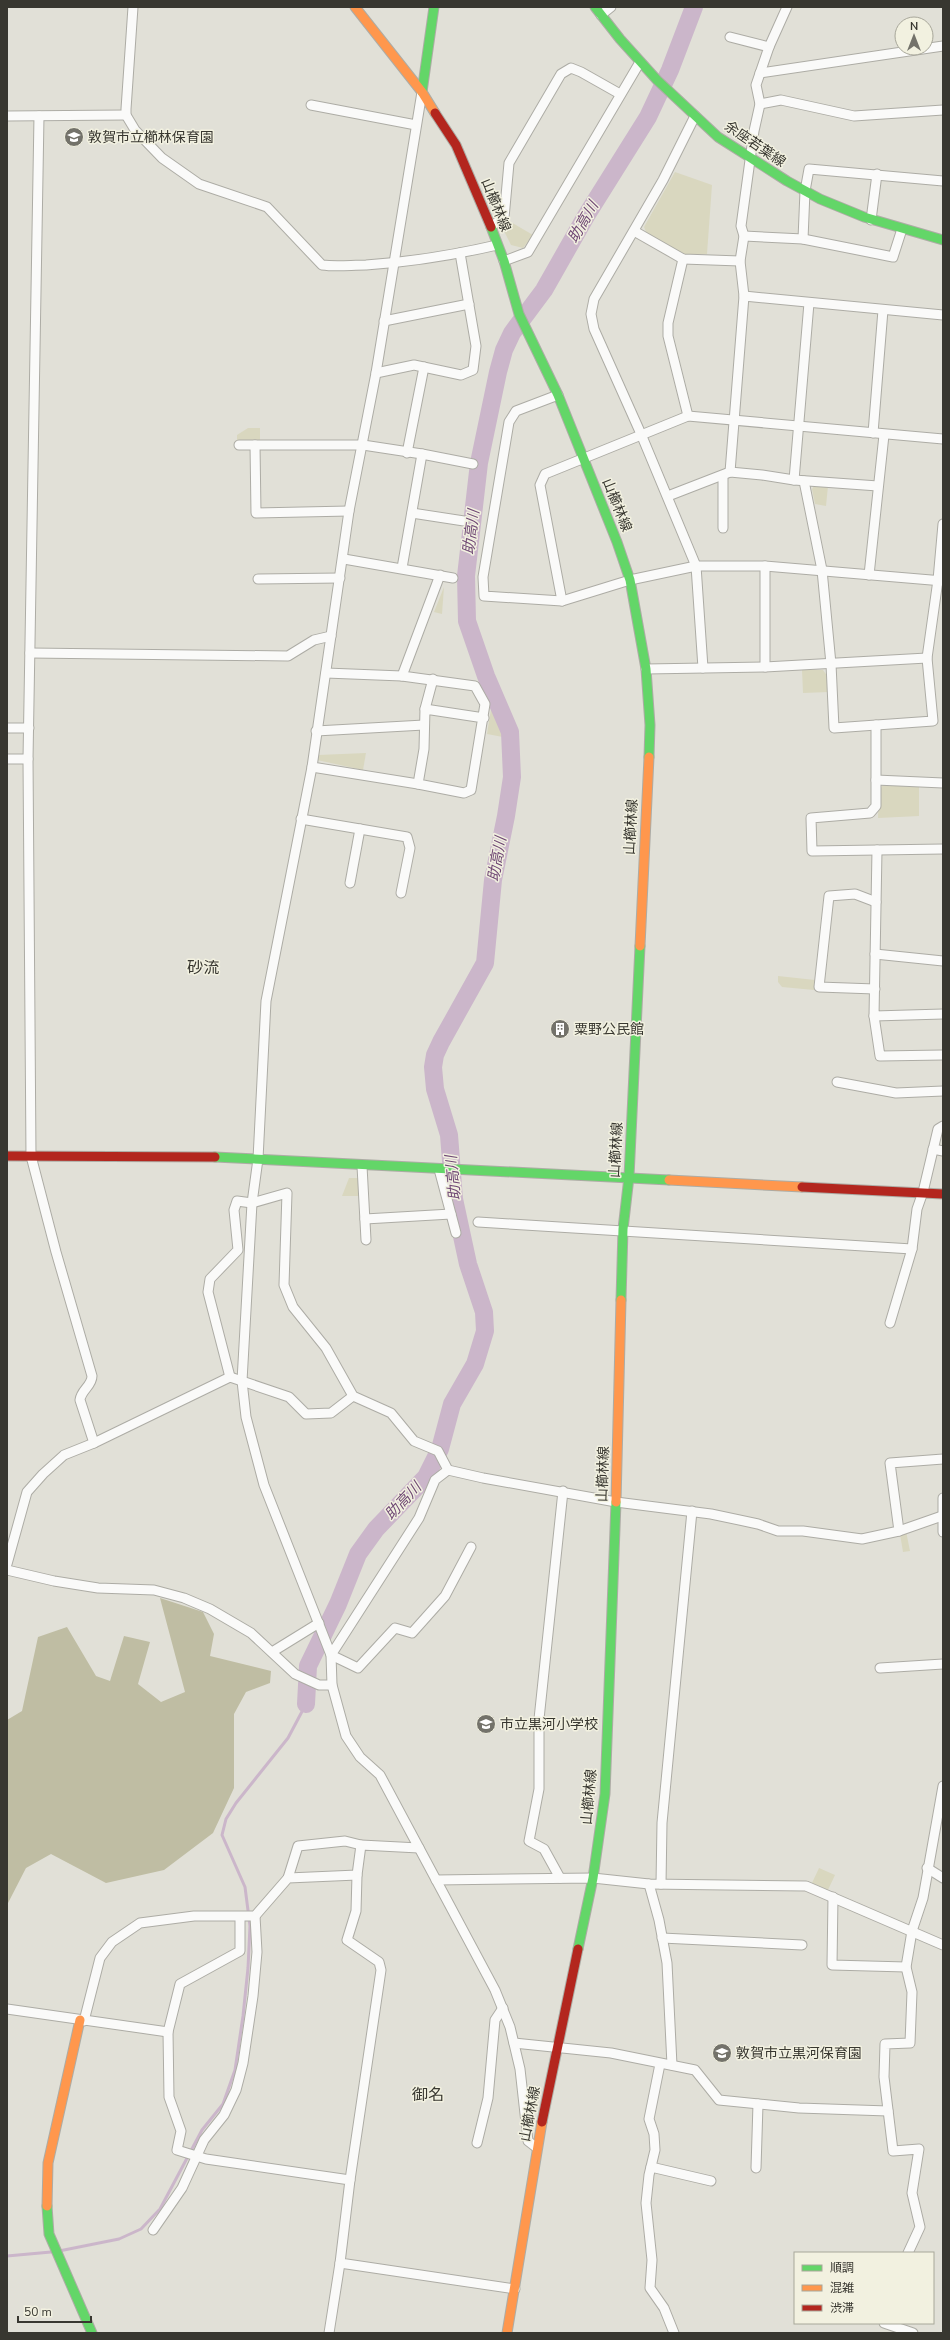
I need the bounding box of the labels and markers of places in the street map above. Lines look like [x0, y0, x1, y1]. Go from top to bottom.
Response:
school or university icon: 敦賀市立櫛林保育園 [63, 126, 85, 148]
place label: 敦賀市立櫛林保育園 [88, 128, 214, 147]
building icon: 粟野公民館 [549, 1018, 571, 1040]
place label: 粟野公民館 [574, 1020, 644, 1039]
school or university icon: 市立黒河小学校 [475, 1713, 497, 1735]
place label: 市立黒河小学校 [500, 1715, 598, 1734]
school or university icon: 敦賀市立黒河保育園 [711, 2042, 733, 2064]
place label: 敦賀市立黒河保育園 [736, 2044, 862, 2063]

